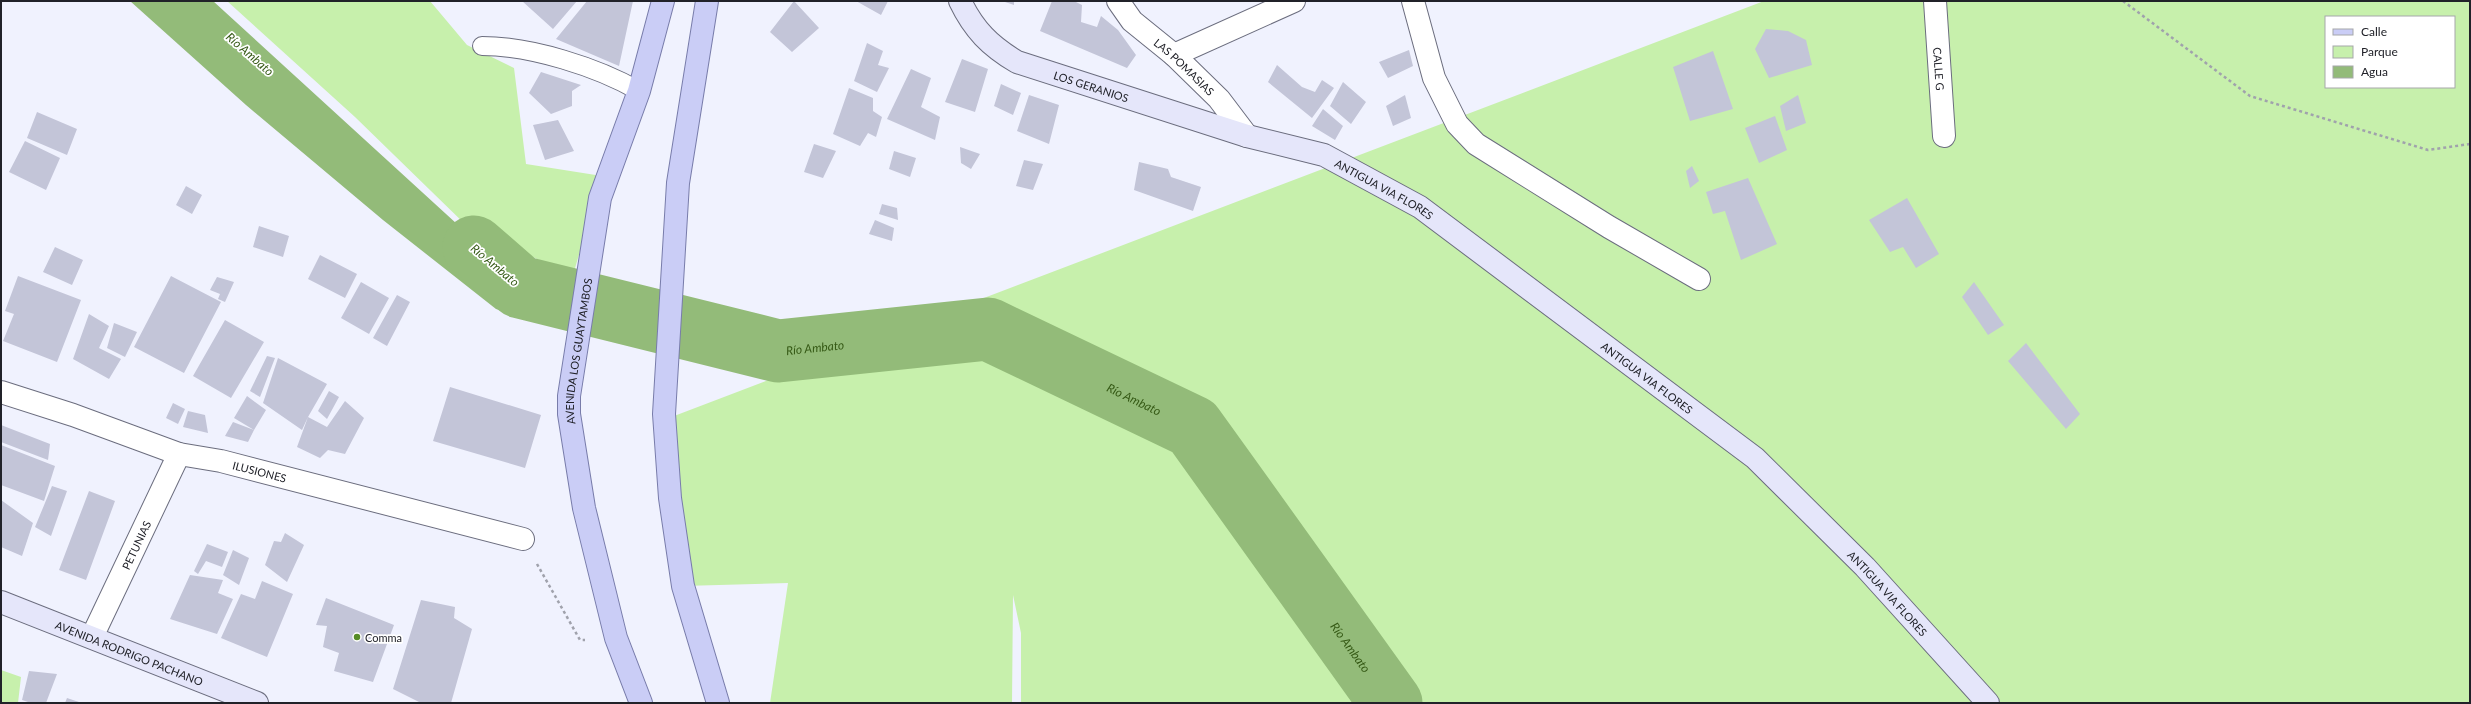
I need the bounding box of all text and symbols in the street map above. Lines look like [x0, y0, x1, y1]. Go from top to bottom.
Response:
legend [2325, 16, 2455, 88]
text: Calle [2361, 24, 2387, 39]
water label: Río Ambato [223, 29, 277, 79]
street label: LAS POMASIAS [1152, 35, 1217, 98]
text: Parque [2361, 44, 2398, 59]
street label: CALLE G [1932, 47, 1947, 91]
text: Agua [2361, 64, 2388, 79]
street label: LOS GERANIOS [1052, 68, 1130, 104]
street label: ANTIGUA VIA FLORES [1333, 156, 1436, 222]
water label: Río Ambato [468, 241, 522, 289]
street label: AVENIDA LOS GUAYTAMBOS [562, 277, 594, 426]
water label: Río Ambato [785, 337, 845, 358]
street label: ANTIGUA VIA FLORES [1599, 339, 1696, 416]
water label: Río Ambato [1105, 380, 1164, 418]
street label: ILUSIONES [231, 458, 288, 484]
street label: PETUNIAS [119, 518, 153, 571]
street label: ANTIGUA VIA FLORES [1846, 548, 1930, 638]
street label: AVENIDA RODRIGO PACHANO [54, 618, 205, 688]
water label: Río Ambato [1328, 619, 1374, 675]
place label: Comma [365, 631, 402, 644]
marker: Comma [352, 632, 362, 642]

